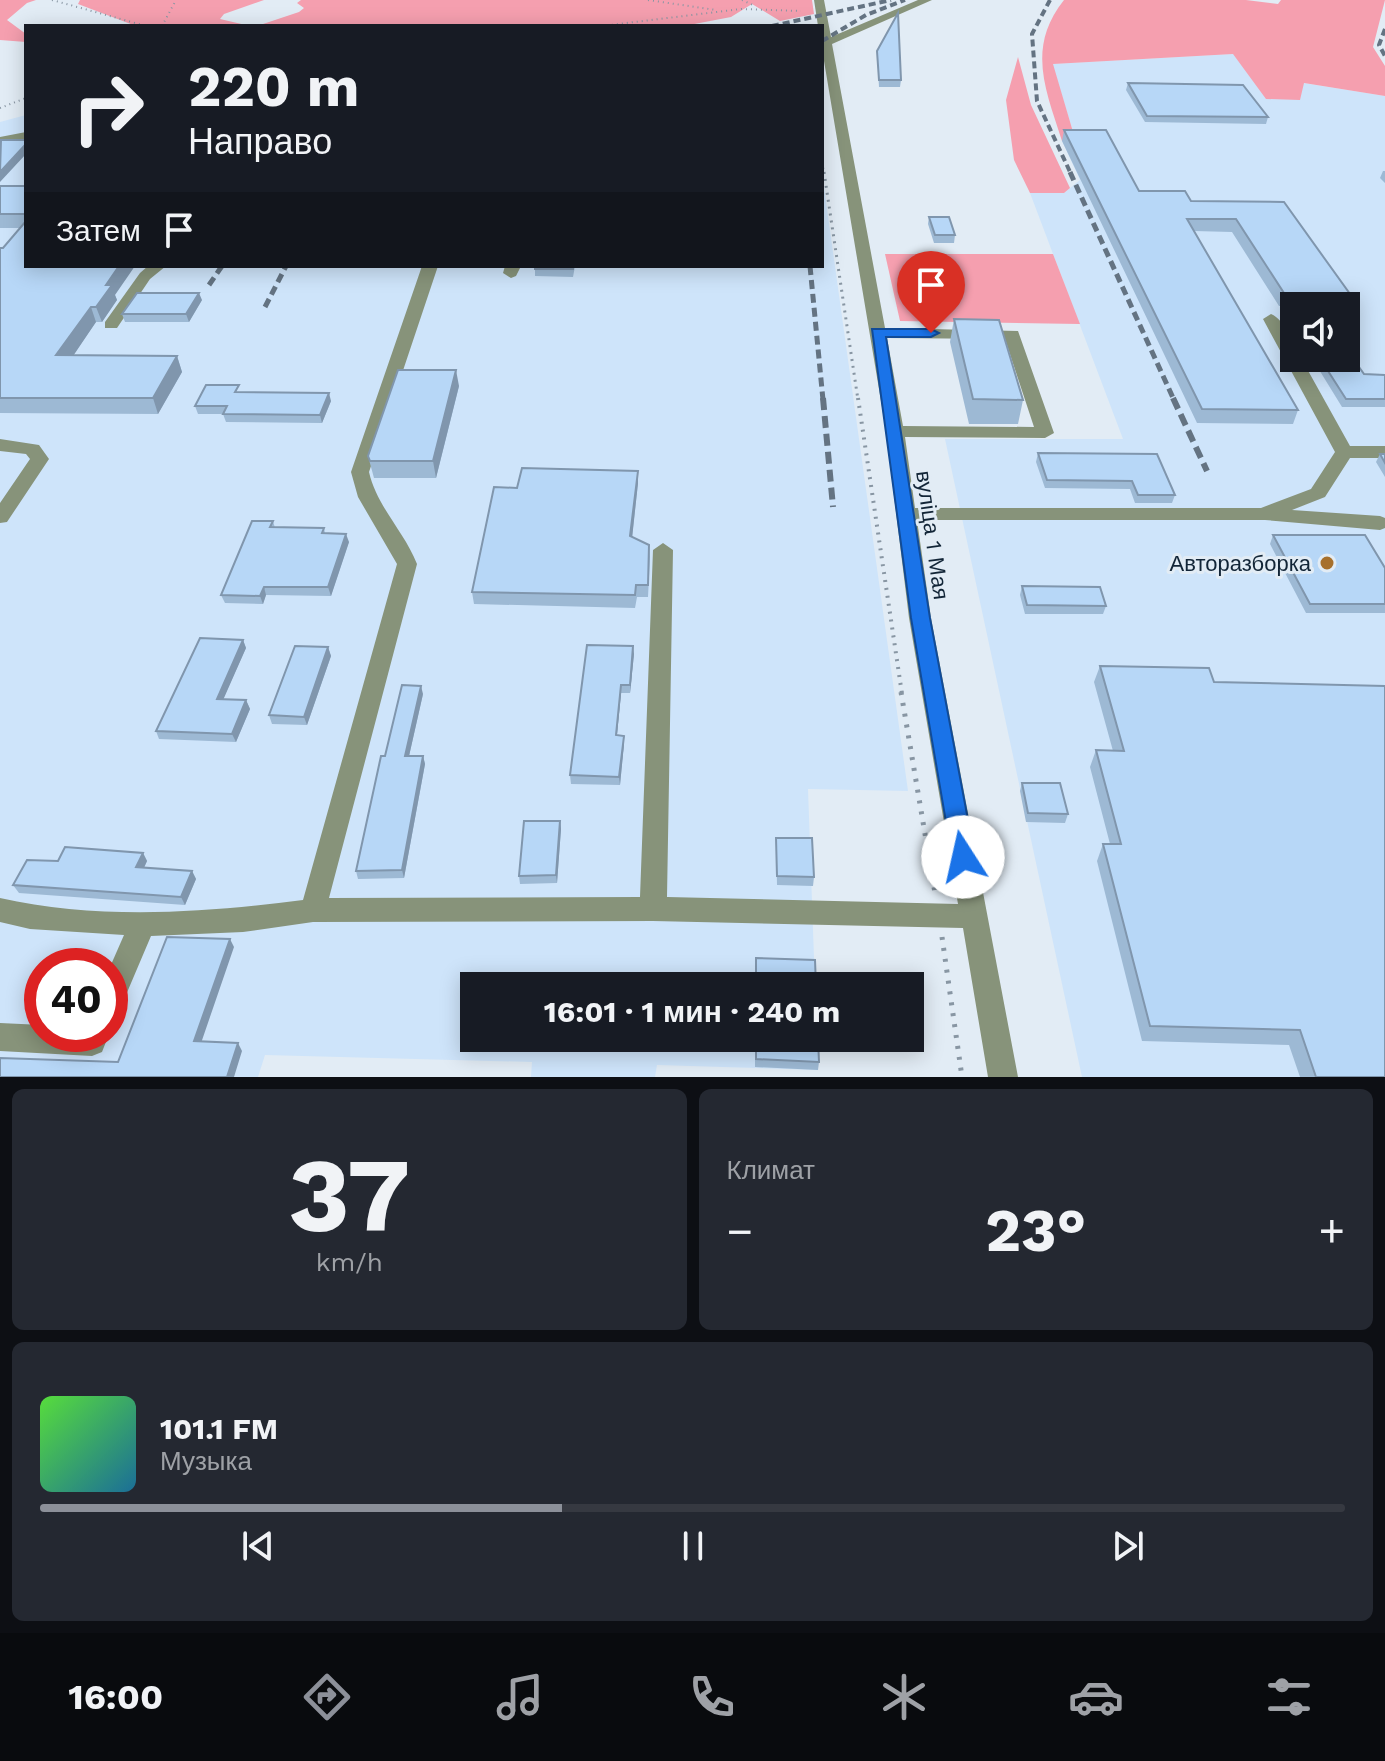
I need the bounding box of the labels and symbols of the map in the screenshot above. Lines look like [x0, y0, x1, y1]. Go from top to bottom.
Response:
pin [897, 251, 965, 333]
street label: вуліца 1 Мая [911, 469, 954, 601]
place label: Авторазборка [1170, 551, 1312, 576]
marker: Авторазборка [1318, 554, 1336, 572]
position arrow [921, 815, 1005, 899]
speed limit sign: 40 [24, 948, 128, 1052]

